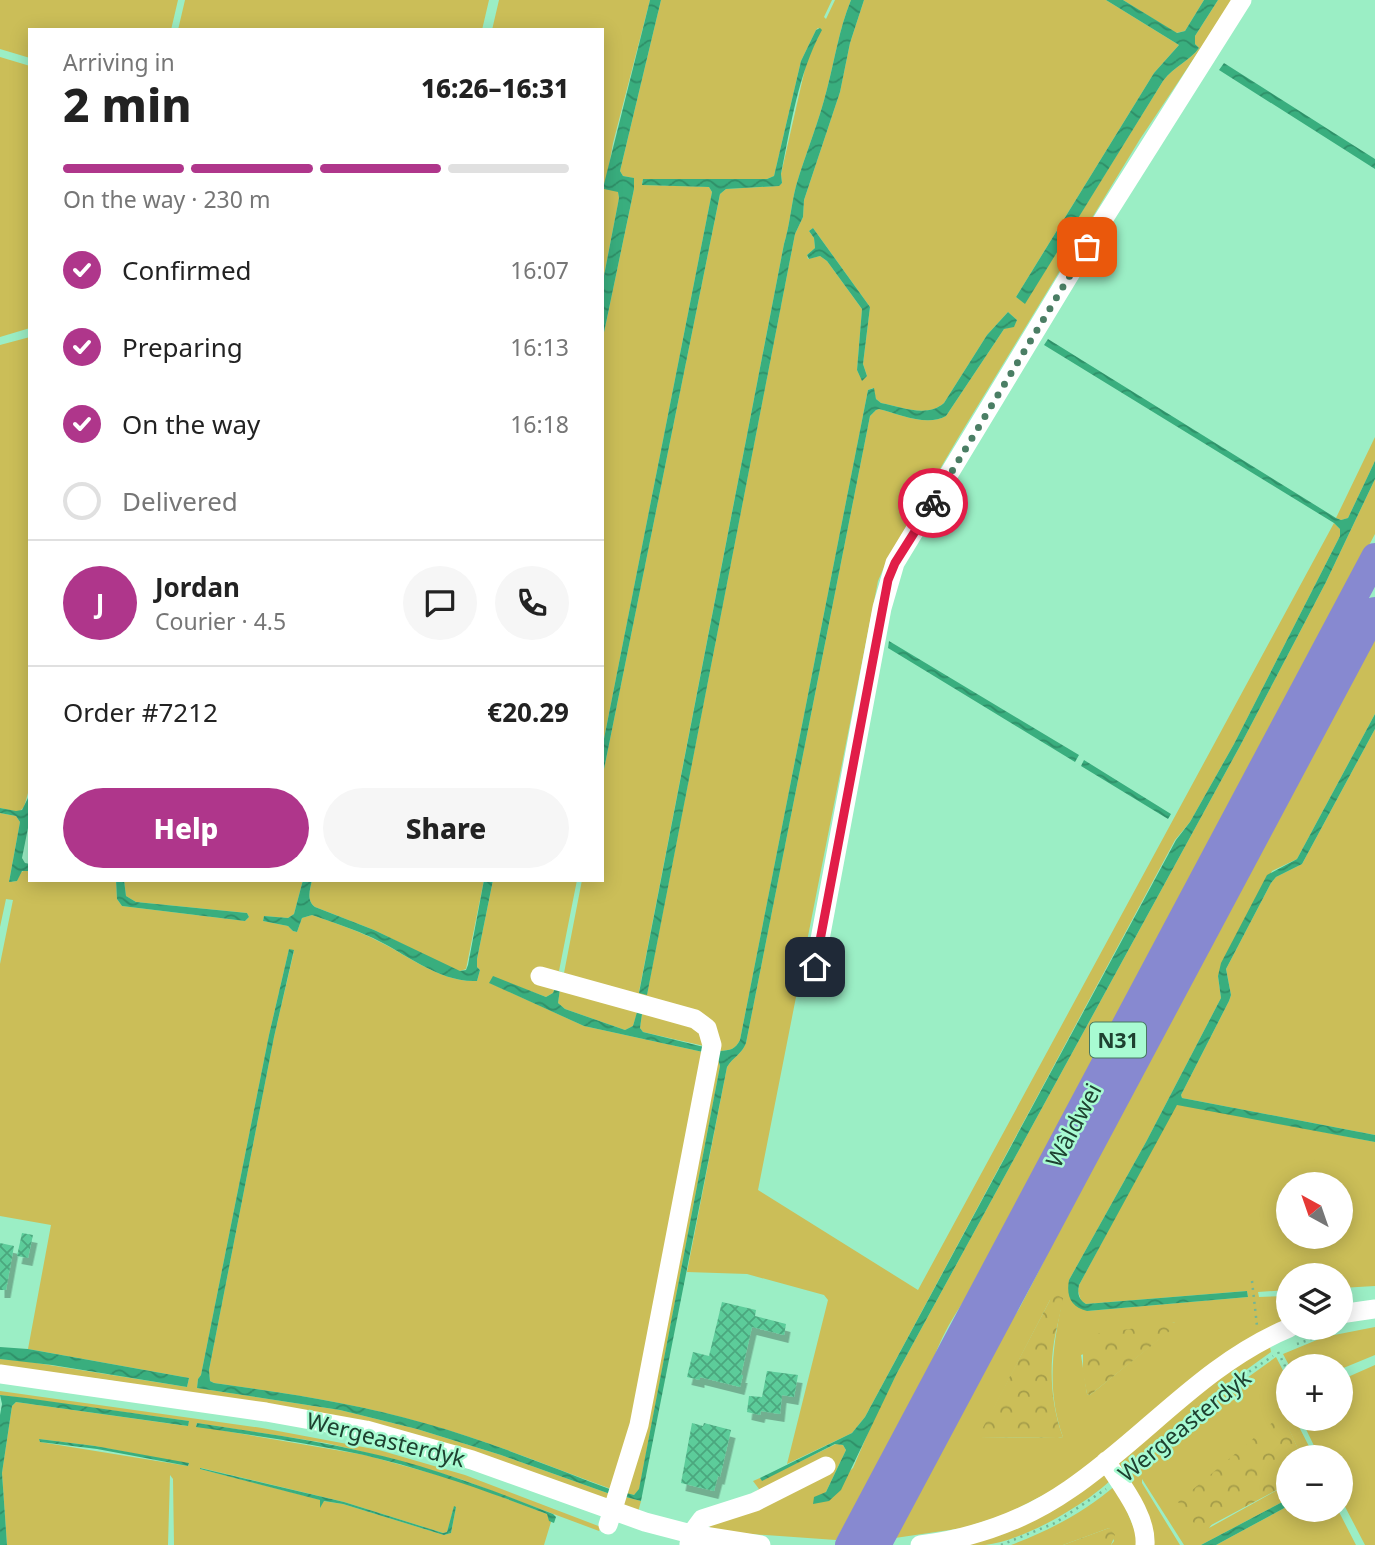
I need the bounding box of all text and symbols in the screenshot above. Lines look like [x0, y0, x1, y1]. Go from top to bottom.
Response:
text: Arriving in [63, 46, 175, 78]
text: 16:26–16:31 [421, 70, 569, 106]
text: 2 min [63, 73, 192, 135]
text: On the way · 230 m [63, 183, 270, 215]
pin [1057, 217, 1117, 277]
icon: bag [1068, 228, 1106, 266]
icon: check [63, 251, 101, 289]
text: Confirmed [122, 252, 252, 288]
text: 16:07 [510, 254, 569, 286]
icon: check [63, 328, 101, 366]
text: Preparing [122, 329, 243, 365]
text: 16:13 [510, 331, 569, 363]
icon: check [63, 405, 101, 443]
text: On the way [122, 406, 260, 442]
text: 16:18 [510, 408, 569, 440]
courier [898, 468, 968, 538]
text: Delivered [122, 483, 238, 519]
icon: bike [914, 484, 952, 522]
button: chat [403, 566, 477, 640]
button: phone [495, 566, 569, 640]
text: Jordan [155, 569, 240, 605]
text: J [96, 585, 104, 621]
text: Courier · 4.5 [155, 605, 286, 637]
text: Order #7212 [63, 694, 218, 730]
text: €20.29 [487, 694, 569, 730]
button: Help [63, 788, 309, 868]
button: Share [323, 788, 569, 868]
pin [785, 937, 845, 997]
icon: home [796, 948, 834, 986]
road number: N31 [1090, 1023, 1146, 1058]
street label: Wâldwei [1038, 1077, 1108, 1173]
north arrow [1276, 1172, 1353, 1250]
map controls [1276, 1172, 1353, 1522]
button: layers [1276, 1263, 1353, 1340]
button: + [1276, 1354, 1353, 1431]
street label: Wergeasterdyk [1111, 1361, 1258, 1489]
street label: Wergeasterdyk [303, 1404, 469, 1474]
button: − [1276, 1445, 1353, 1522]

